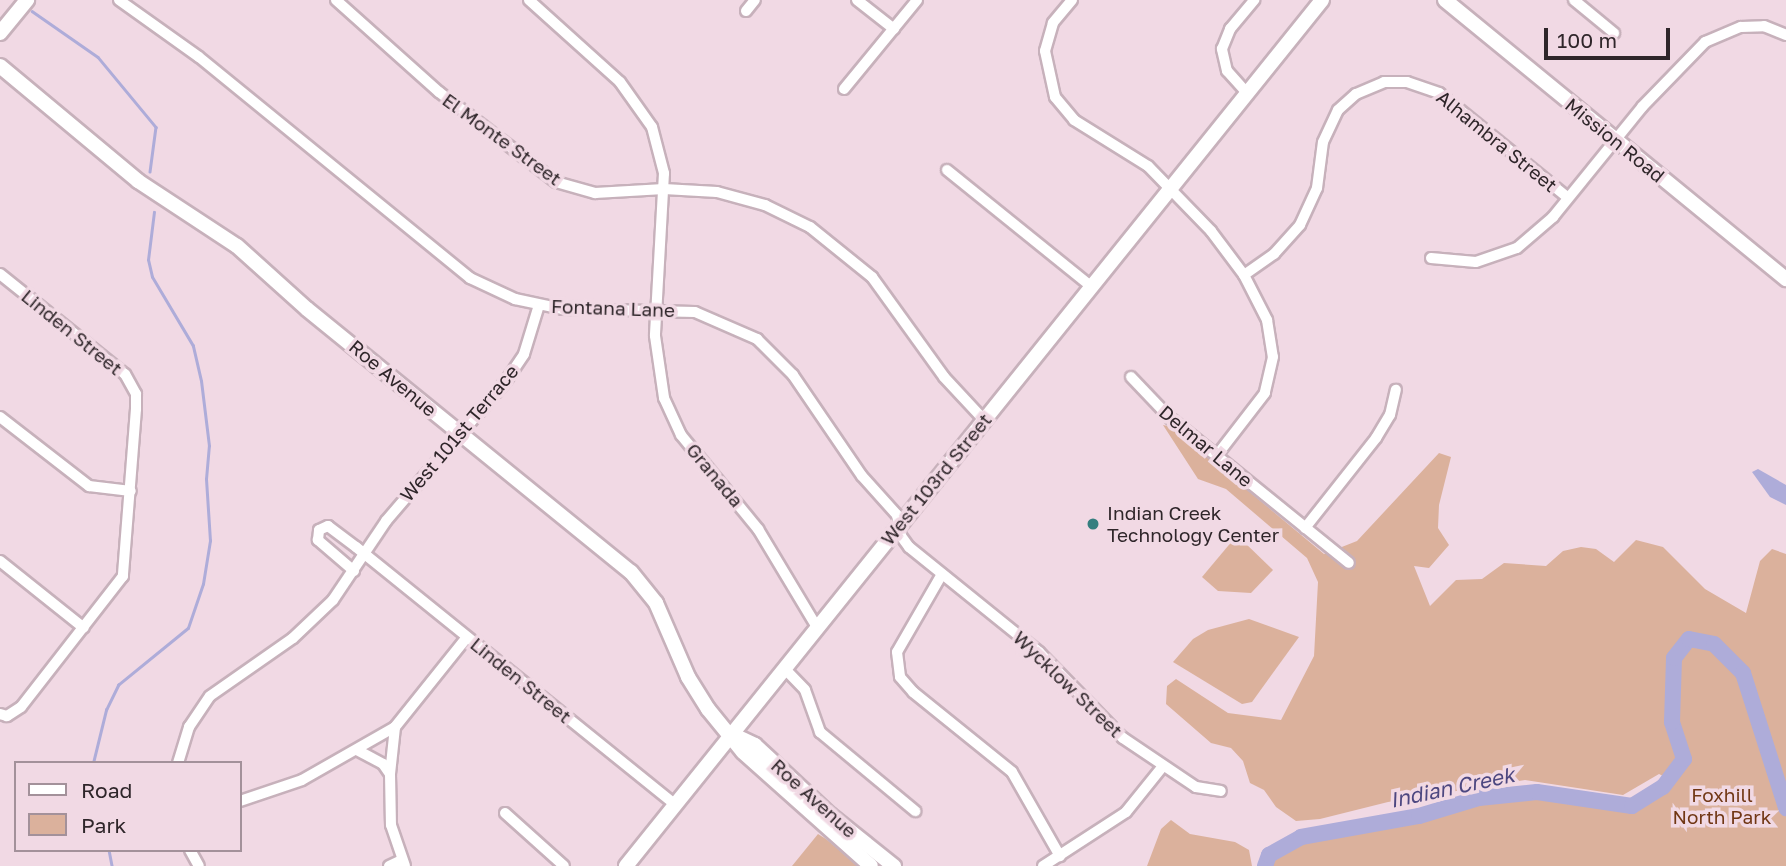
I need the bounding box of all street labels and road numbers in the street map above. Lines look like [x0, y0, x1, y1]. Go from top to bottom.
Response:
street label: Alhambra Street [1432, 85, 1562, 197]
street label: El Monte Street [438, 88, 566, 190]
street label: Mission Road [1561, 93, 1669, 187]
street label: Linden Street [17, 284, 127, 380]
street label: Fontana Lane [551, 294, 675, 322]
street label: Roe Avenue [345, 335, 441, 421]
street label: West 101st Terrace [395, 360, 523, 506]
street label: Delmar Lane [1155, 400, 1257, 492]
street label: West 103rd Street [876, 409, 996, 549]
street label: Granada [682, 438, 748, 512]
street label: Wycklow Street [1009, 626, 1127, 742]
street label: Linden Street [466, 632, 576, 728]
street label: Roe Avenue [767, 754, 861, 842]

